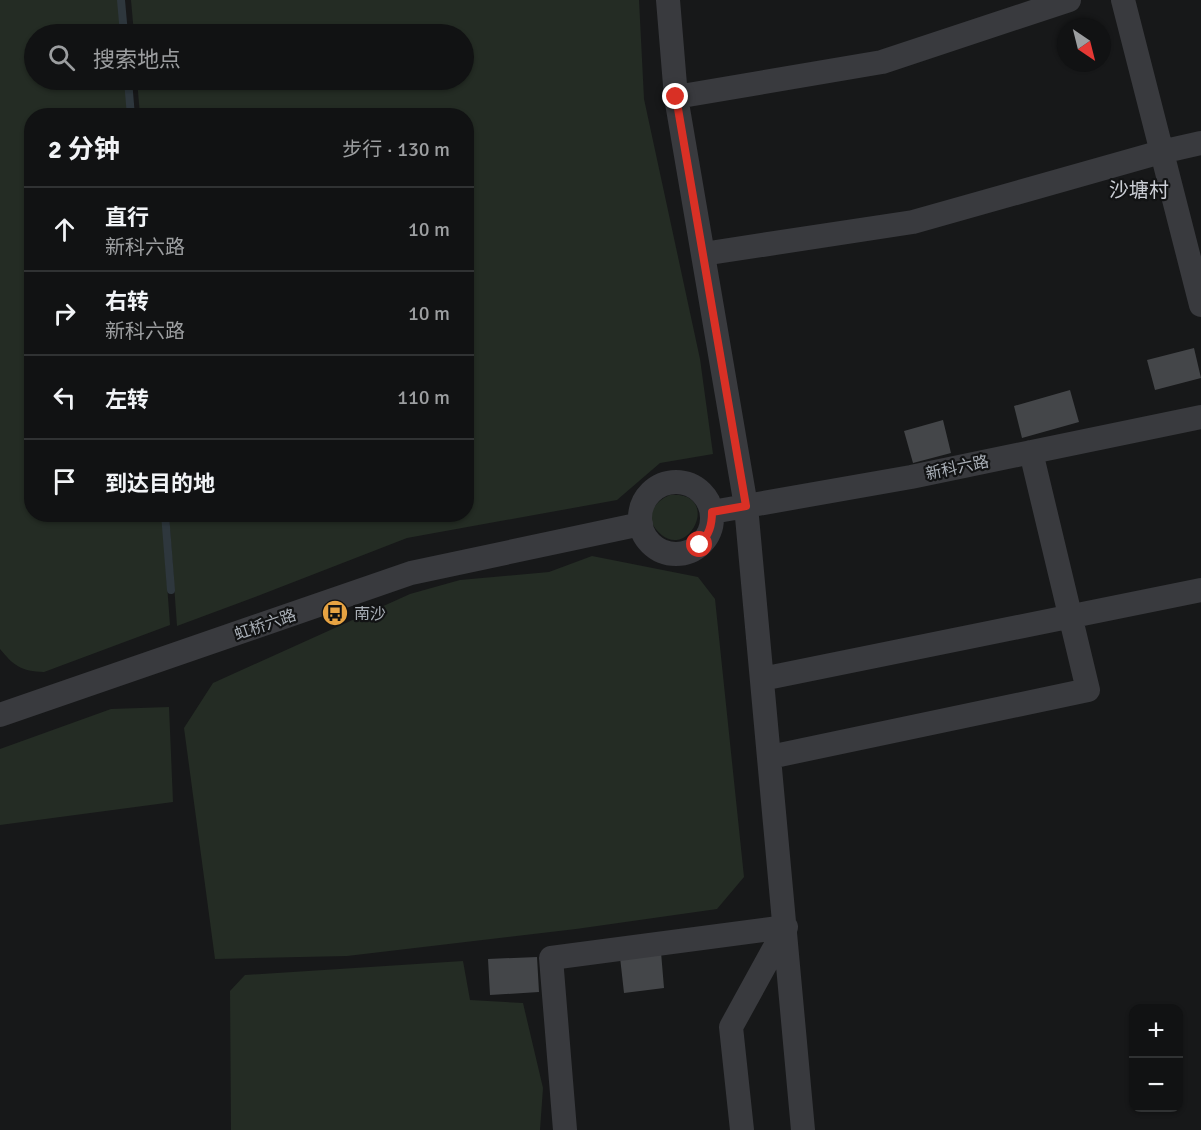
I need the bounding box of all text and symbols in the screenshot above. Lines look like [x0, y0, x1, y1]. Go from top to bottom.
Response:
north arrow [1057, 18, 1111, 72]
search box [24, 24, 474, 90]
icon: search [45, 41, 78, 74]
text: 搜索地点 [93, 46, 181, 73]
route end [662, 83, 688, 109]
text: 2 分钟 [48, 134, 120, 166]
text: 步行 · 130 m [342, 137, 450, 162]
district label: 沙塘村 [1109, 178, 1169, 203]
text: 直行 [105, 204, 149, 231]
icon: ahead [48, 213, 81, 246]
text: 10 m [408, 217, 450, 242]
text: 新科六路 [105, 235, 185, 260]
text: 右转 [105, 288, 149, 315]
icon: right [48, 297, 81, 330]
text: 10 m [408, 301, 450, 326]
text: 新科六路 [105, 319, 185, 344]
icon: left [48, 381, 81, 414]
text: 110 m [397, 385, 450, 410]
text: 左转 [105, 386, 149, 413]
street label: 新科六路 [924, 452, 991, 484]
icon: arrive [48, 465, 81, 498]
text: 到达目的地 [105, 470, 215, 497]
route start [686, 531, 712, 557]
bus stop icon: 南沙 [320, 598, 350, 628]
place label: 南沙 [354, 604, 386, 624]
street label: 虹桥六路 [232, 605, 299, 645]
map controls [1129, 1004, 1183, 1112]
button: + [1129, 1004, 1183, 1058]
button: − [1129, 1058, 1183, 1112]

